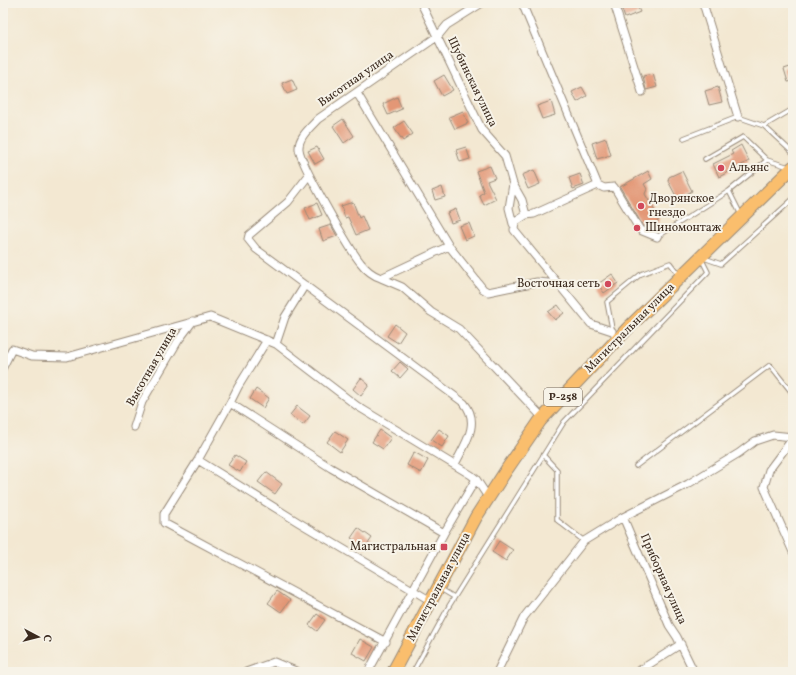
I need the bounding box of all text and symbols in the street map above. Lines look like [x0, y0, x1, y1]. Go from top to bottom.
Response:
street label: Шубинская улица [443, 34, 501, 130]
street label: Высотная улица [315, 47, 397, 111]
place label: Альянс [729, 160, 769, 176]
marker: Альянс [716, 163, 726, 173]
place label: Дворянское гнездо [649, 191, 714, 221]
marker: Дворянское гнездо [636, 201, 646, 211]
place label: Шиномонтаж [645, 220, 722, 236]
marker: Шиномонтаж [632, 223, 642, 233]
place label: Восточная сеть [517, 276, 600, 292]
street label: Магистральная улица [581, 279, 679, 377]
marker: Восточная сеть [603, 279, 613, 289]
street label: Высотная улица [123, 325, 181, 409]
road number: Р-258 [544, 388, 582, 406]
street label: Магистральная улица [403, 530, 475, 644]
street label: Приборная улица [636, 531, 690, 627]
place label: Магистральная [350, 539, 436, 555]
marker: Магистральная [439, 542, 449, 552]
north arrow [18, 617, 58, 657]
text: С [39, 634, 54, 642]

